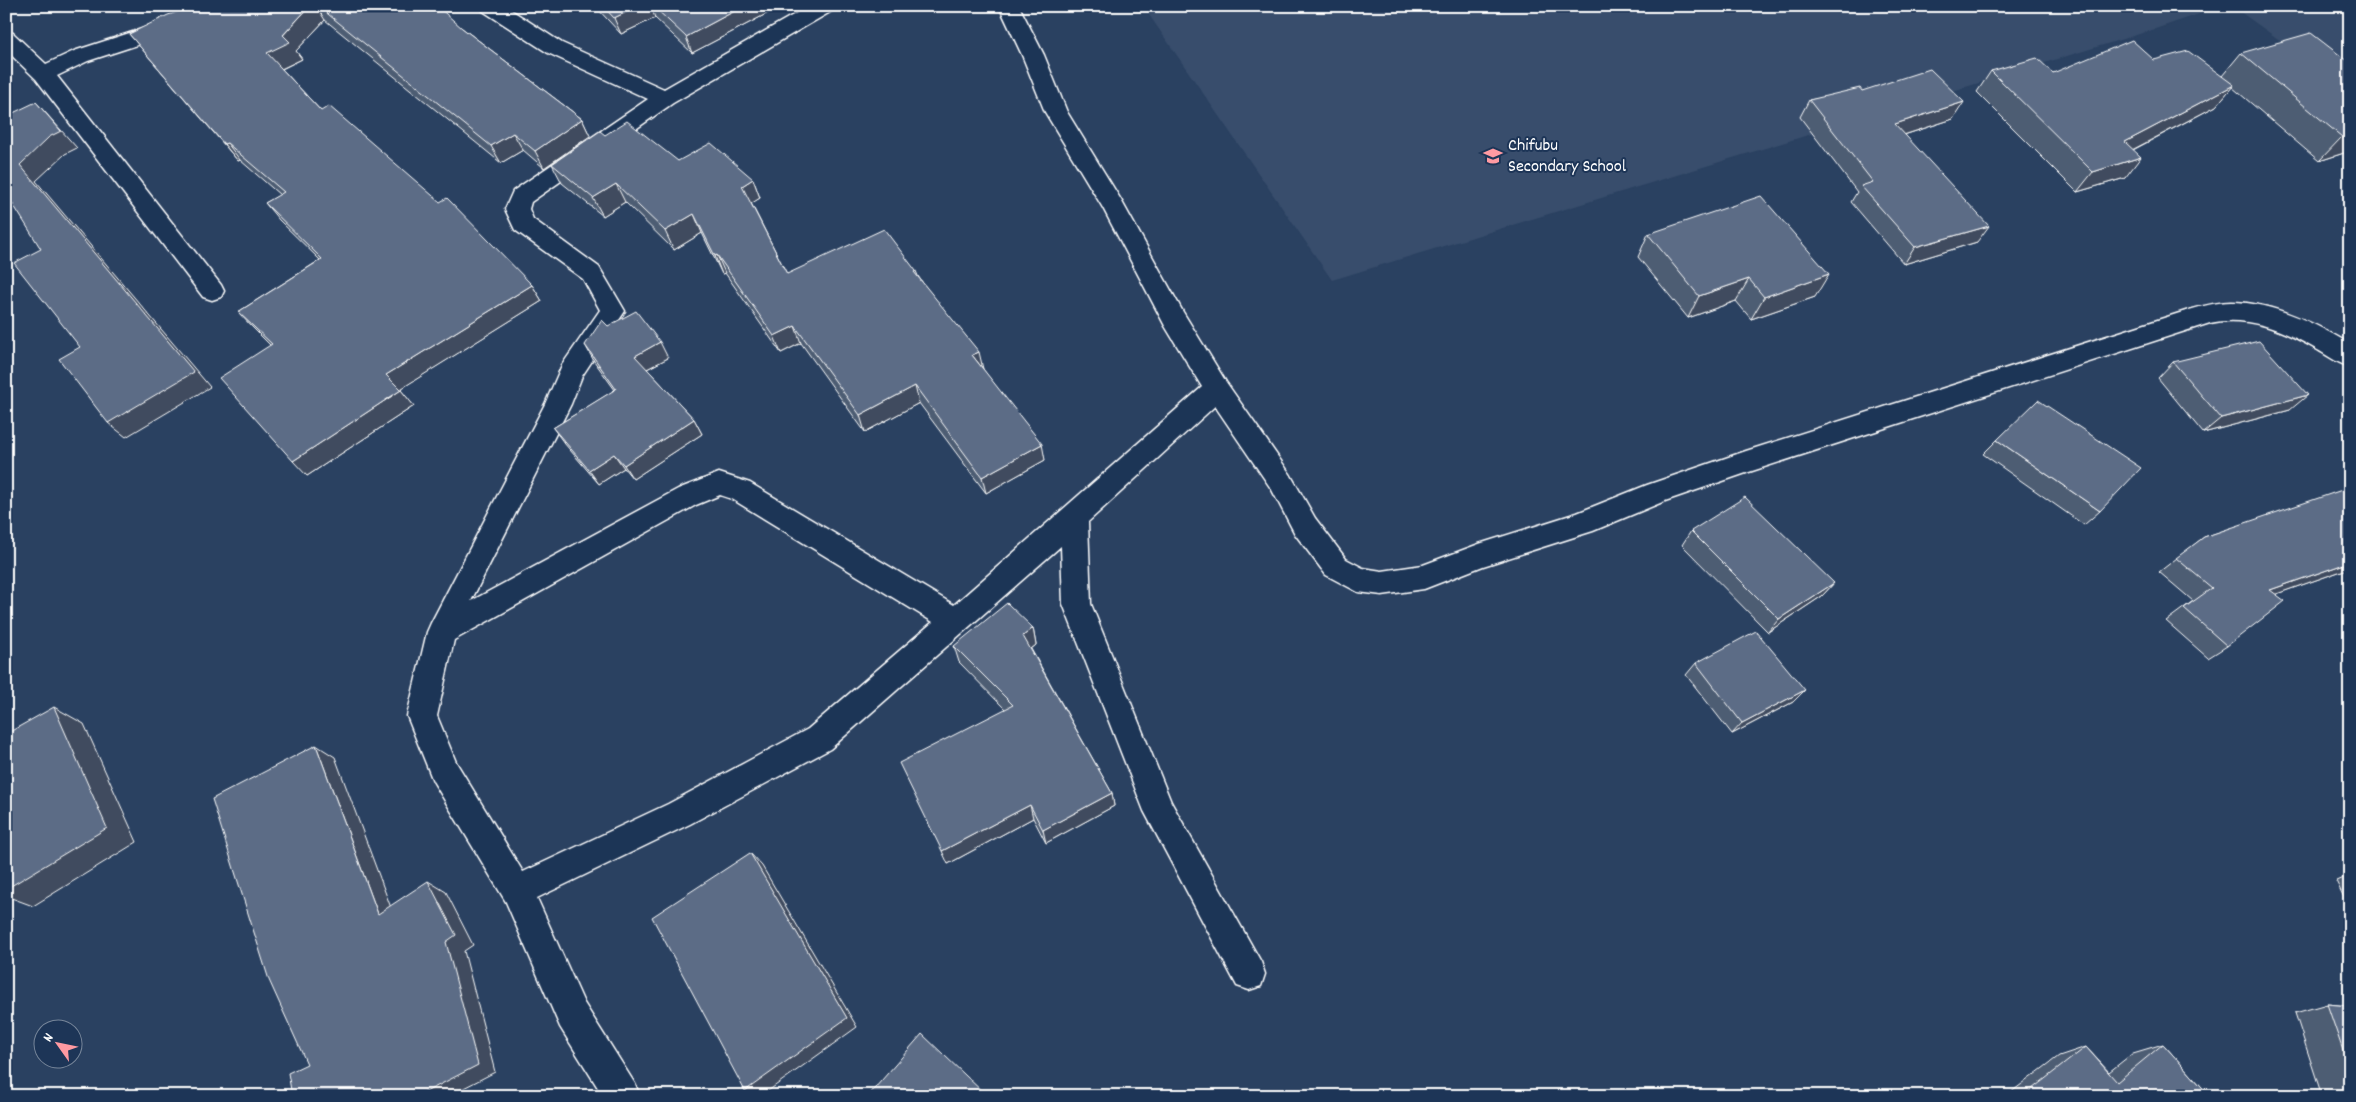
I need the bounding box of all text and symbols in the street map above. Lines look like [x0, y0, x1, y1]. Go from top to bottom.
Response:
place label: Chifubu Secondary School [1508, 134, 1627, 180]
school or university icon: Chifubu Secondary School [1482, 145, 1504, 167]
north arrow [32, 1020, 82, 1070]
text: N [39, 1030, 59, 1046]

